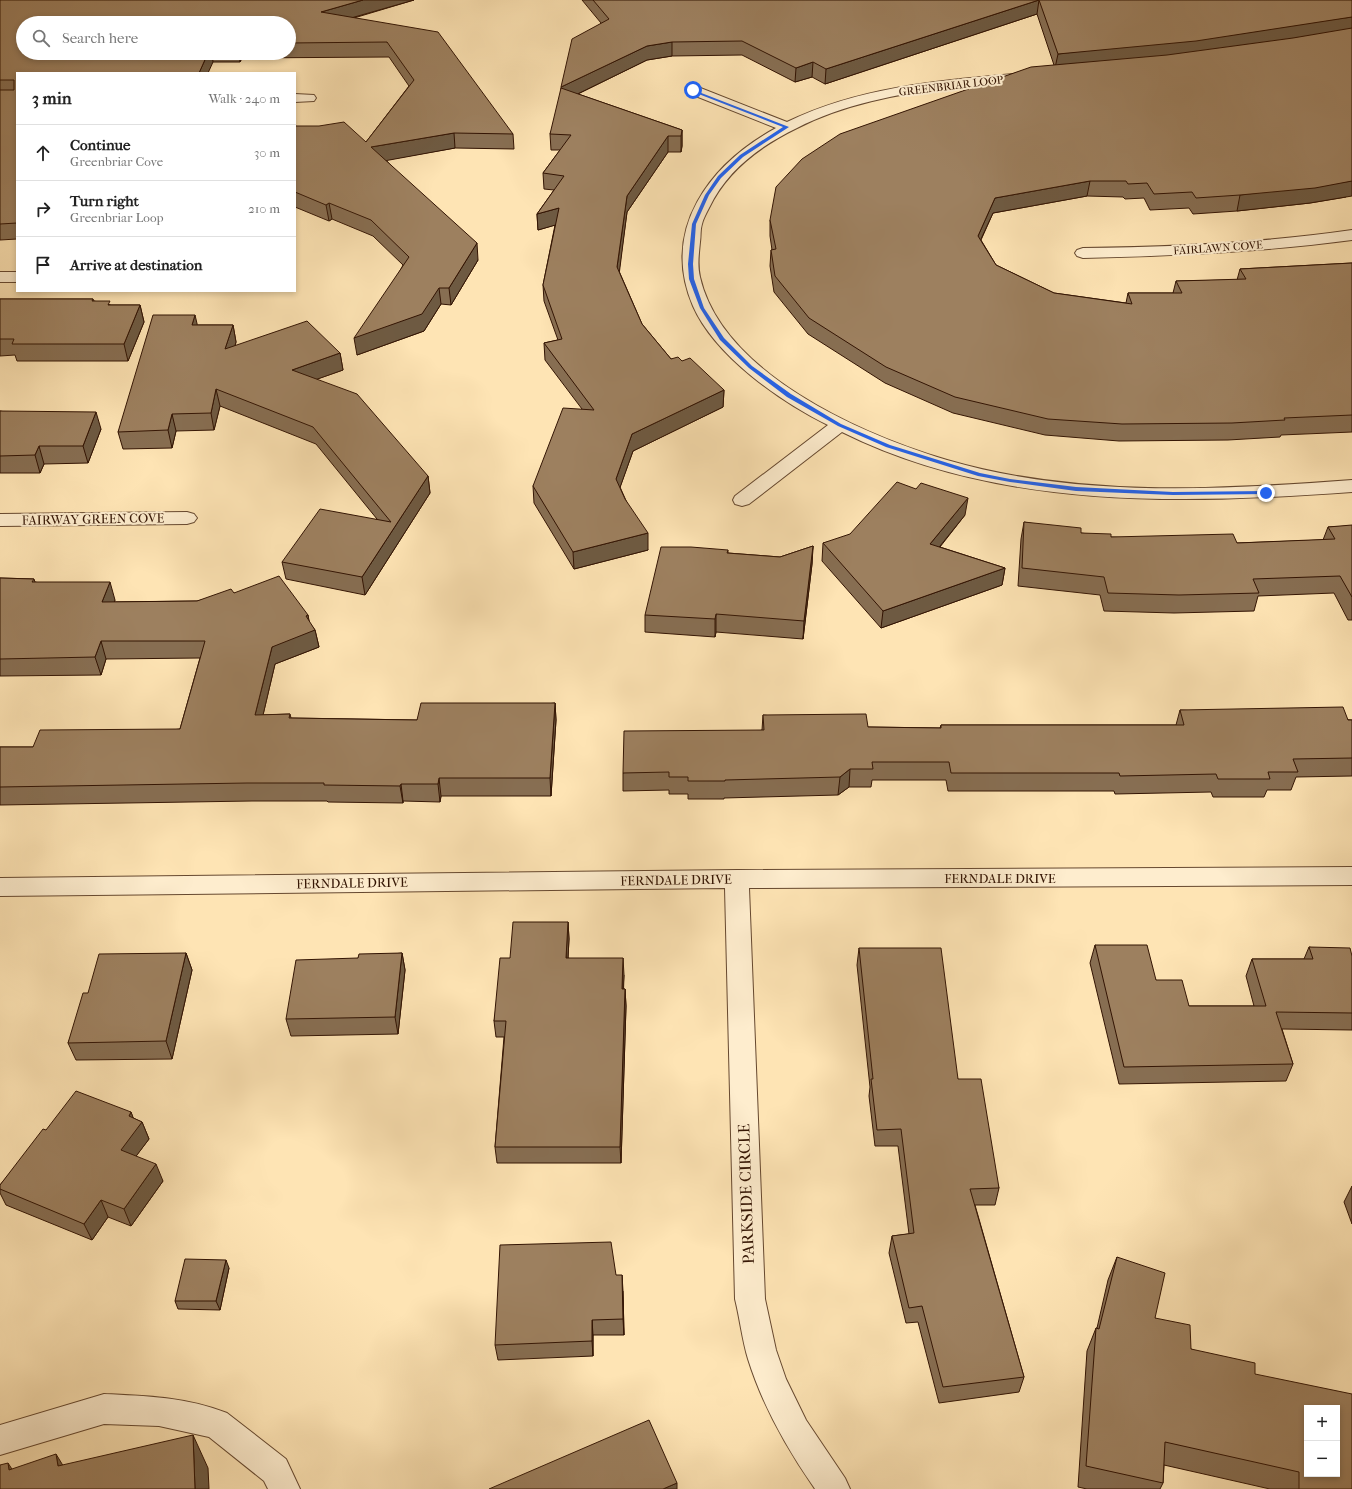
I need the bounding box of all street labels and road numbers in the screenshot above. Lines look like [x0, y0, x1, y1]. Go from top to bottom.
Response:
street label: GREENBRIAR LOOP [898, 73, 1004, 99]
street label: FAIRLAWN COVE [1173, 238, 1263, 258]
street label: FAIRWAY GREEN COVE [21, 510, 165, 528]
street label: FERNDALE DRIVE [944, 871, 1056, 886]
street label: FERNDALE DRIVE [620, 872, 732, 888]
street label: FERNDALE DRIVE [296, 875, 408, 891]
street label: PARKSIDE CIRCLE [734, 1123, 758, 1265]

